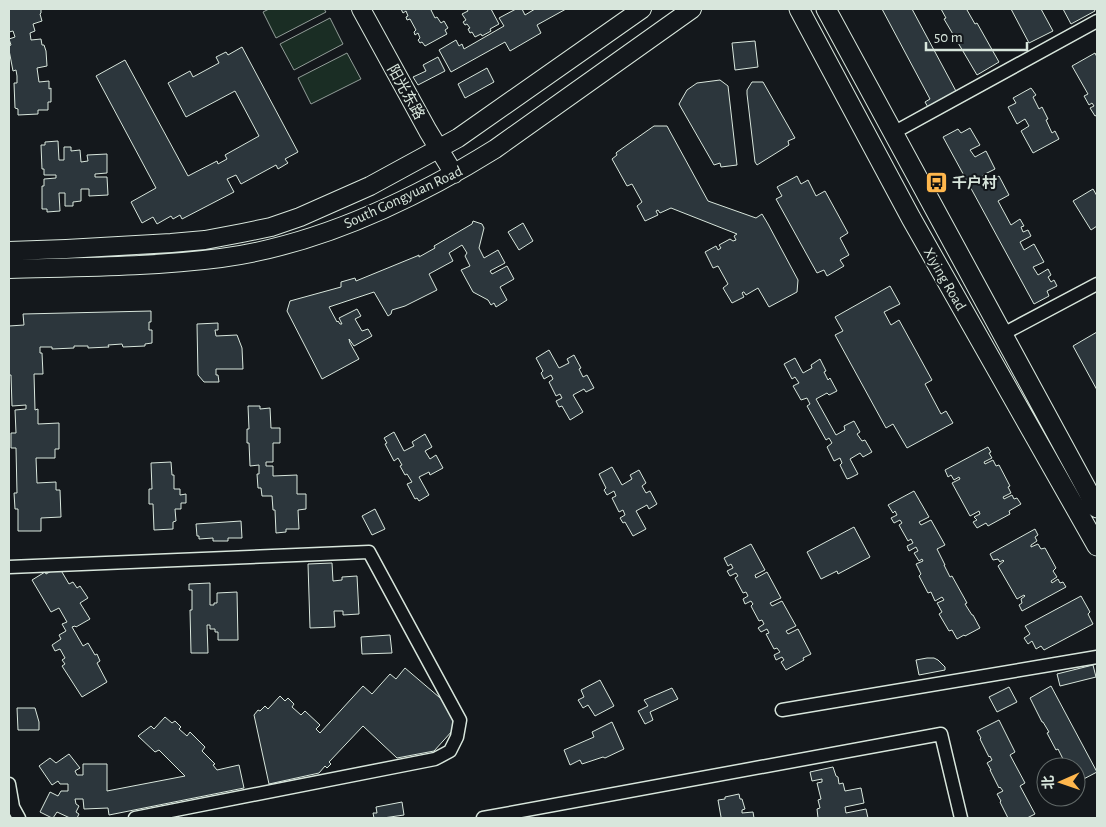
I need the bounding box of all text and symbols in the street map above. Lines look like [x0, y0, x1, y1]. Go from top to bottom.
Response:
scale bar [926, 20, 1027, 52]
text: 50 m [934, 30, 963, 45]
street label: 阳光东路 [384, 62, 428, 122]
street label: South Gongyuan Road [342, 163, 465, 231]
bus stop icon: 千户村 [924, 171, 948, 195]
place label: 千户村 [952, 174, 997, 191]
street label: Xiying Road [921, 245, 969, 313]
north arrow [1036, 757, 1086, 807]
text: 北 [1041, 775, 1056, 790]

